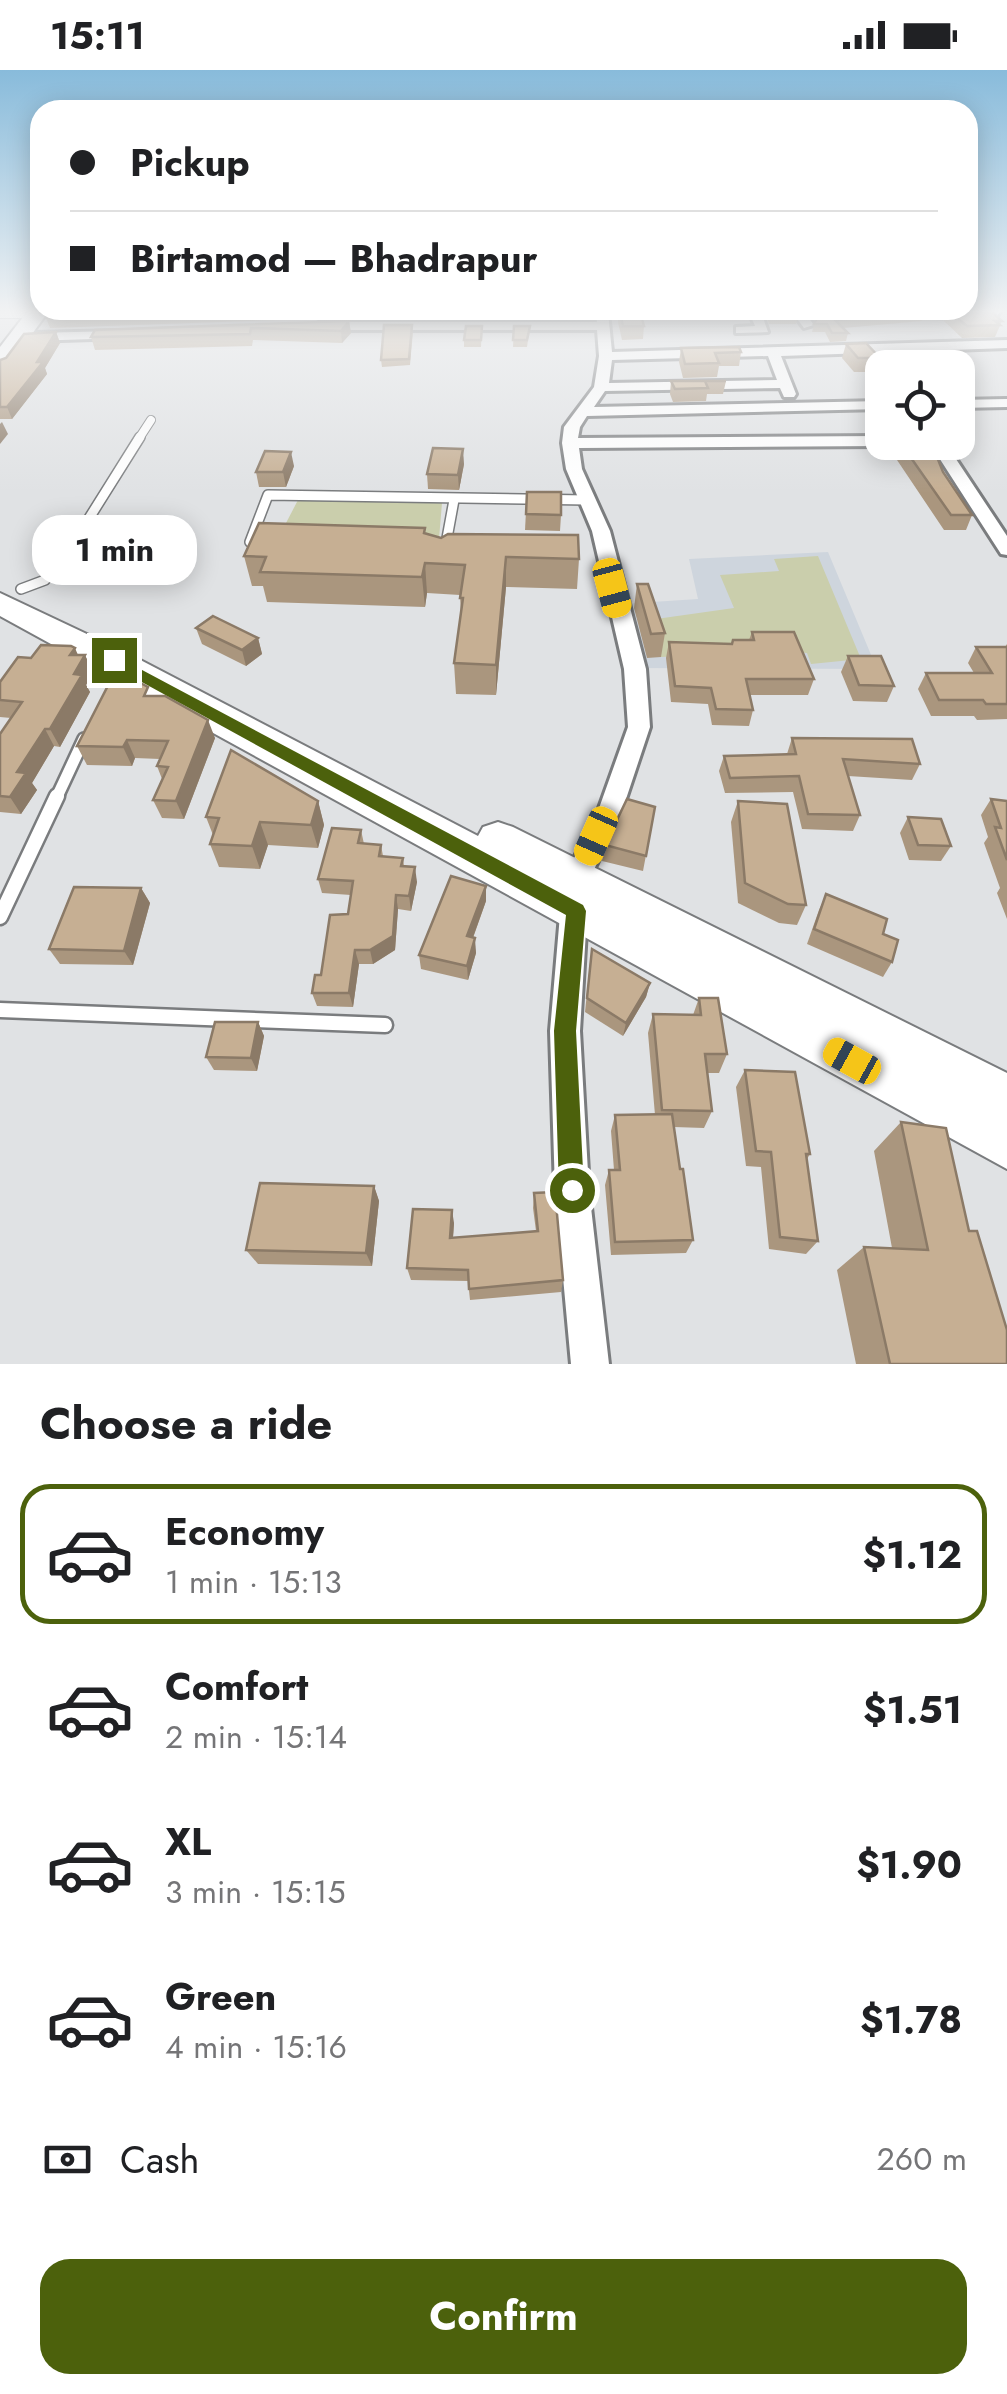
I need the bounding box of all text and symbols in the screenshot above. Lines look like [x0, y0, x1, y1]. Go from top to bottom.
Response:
text: 15:11 [50, 8, 145, 63]
text: Pickup [130, 135, 250, 190]
text: Birtamod — Bhadrapur [130, 231, 537, 286]
map controls [865, 350, 975, 460]
button: locate [865, 350, 975, 460]
callout: 1 min [32, 515, 196, 585]
text: 1 min [75, 527, 154, 573]
car [590, 555, 634, 621]
route end [92, 638, 137, 683]
car [570, 802, 622, 870]
car [818, 1033, 886, 1089]
route start [550, 1168, 595, 1213]
text: Choose a ride [40, 1391, 332, 1456]
text: Economy [165, 1504, 324, 1559]
icon: car [45, 1509, 135, 1599]
text: $1.12 [863, 1527, 962, 1582]
text: 1 min · 15:13 [165, 1559, 342, 1605]
text: Comfort [165, 1659, 308, 1714]
icon: car [45, 1664, 135, 1754]
text: $1.51 [863, 1682, 962, 1737]
text: 2 min · 15:14 [165, 1714, 347, 1760]
text: XL [165, 1814, 211, 1869]
icon: car [45, 1819, 135, 1909]
text: $1.90 [856, 1837, 962, 1892]
text: 3 min · 15:15 [165, 1869, 345, 1915]
text: Green [165, 1969, 276, 2024]
icon: car [45, 1974, 135, 2064]
text: $1.78 [860, 1992, 962, 2047]
text: 4 min · 15:16 [165, 2024, 347, 2070]
icon: cash [40, 2132, 95, 2187]
text: Cash [120, 2132, 200, 2187]
text: 260 m [877, 2136, 967, 2182]
button: Confirm [40, 2259, 967, 2374]

